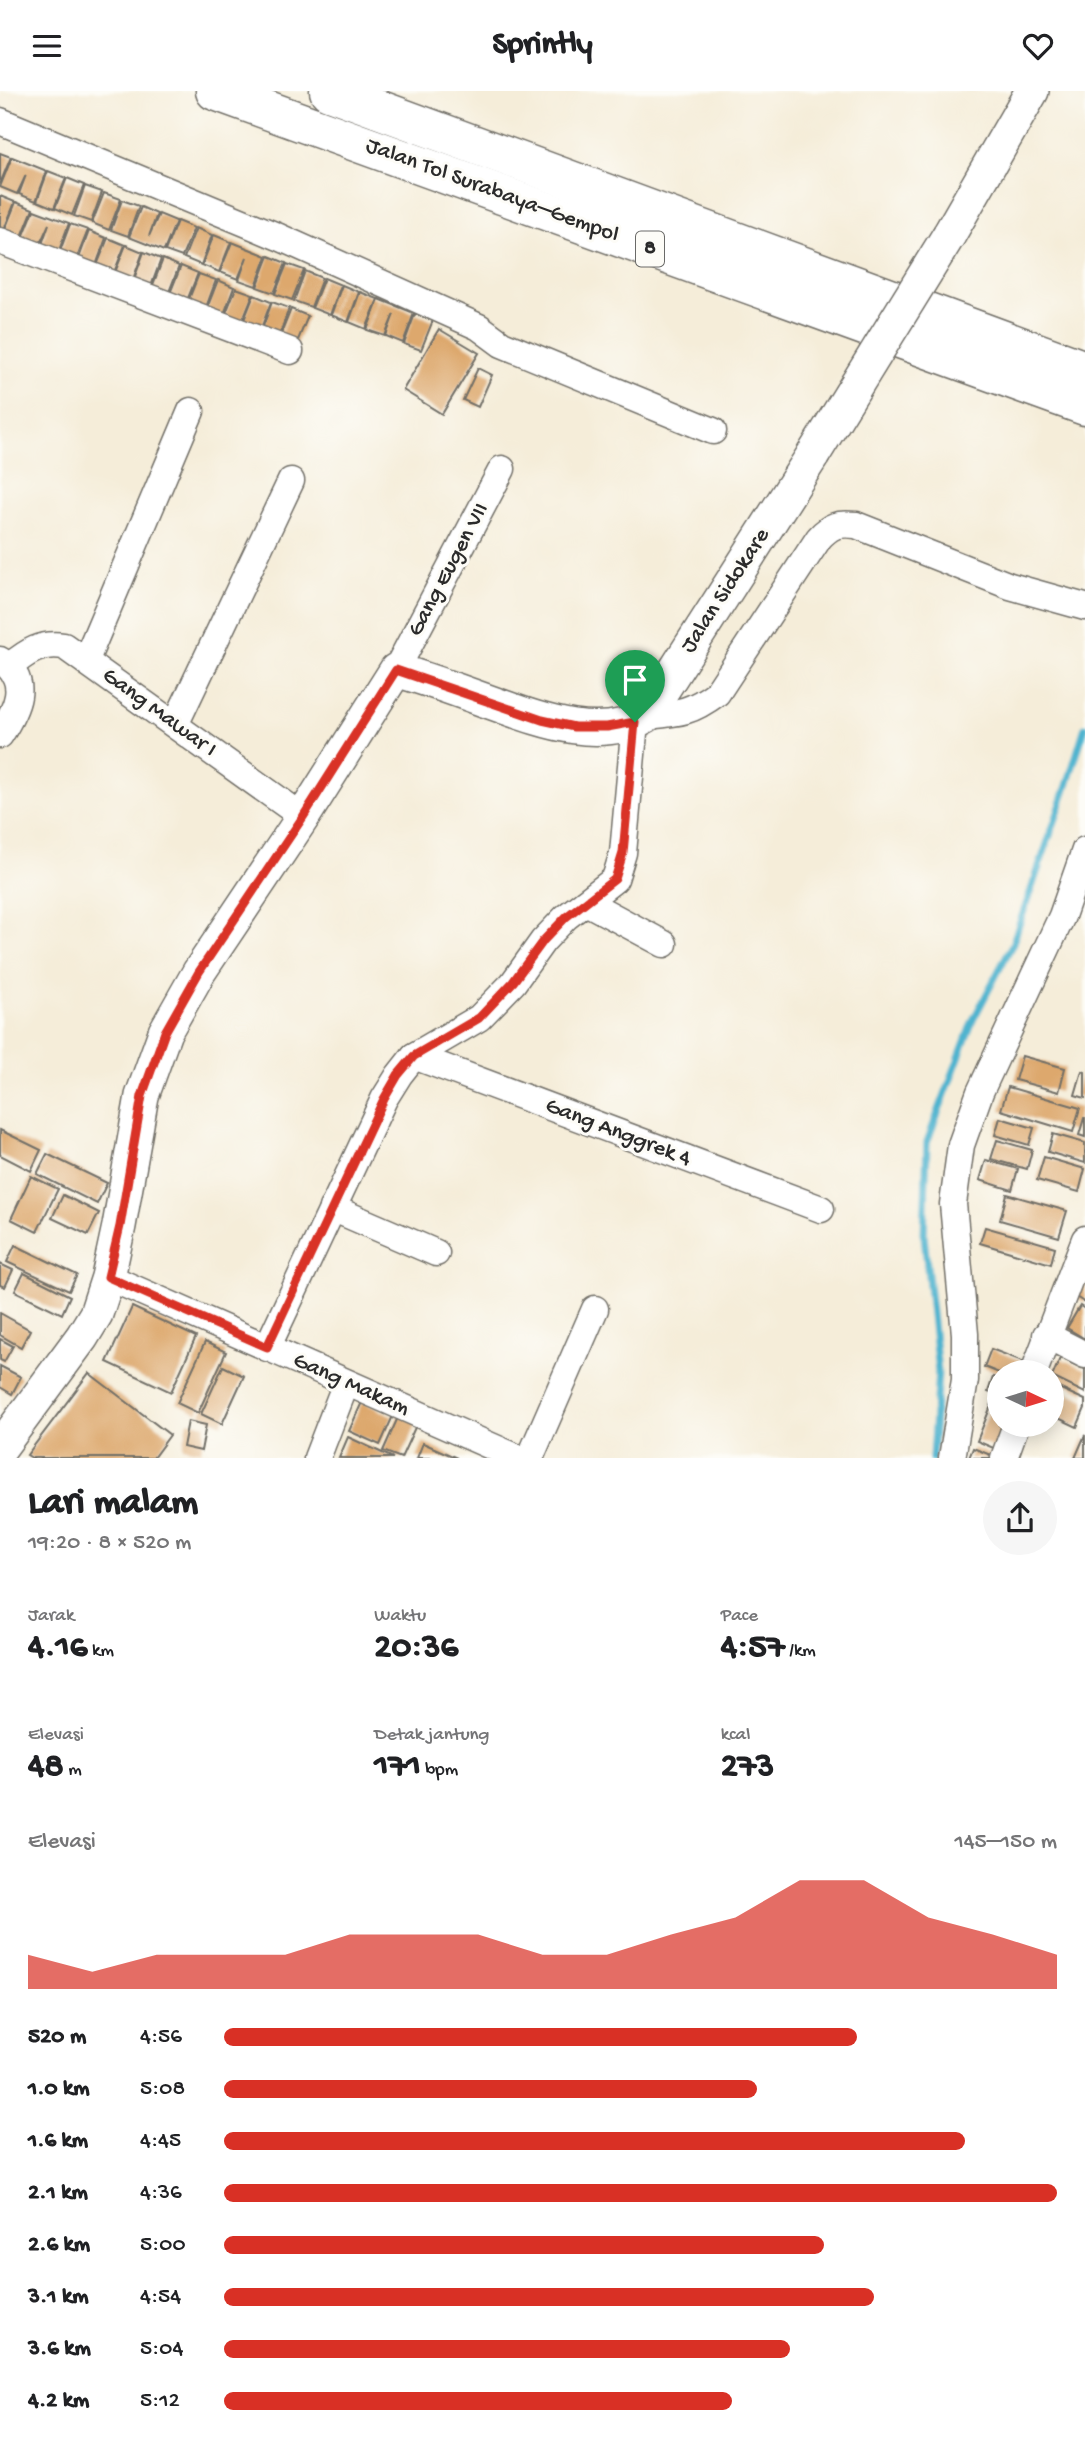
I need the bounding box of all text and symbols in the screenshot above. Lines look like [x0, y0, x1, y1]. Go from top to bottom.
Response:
icon: menu [28, 27, 66, 65]
text: Sprintly [493, 27, 592, 65]
icon: heart [1019, 27, 1057, 65]
street label: Jalan Tol Surabaya–Gempol [362, 133, 622, 249]
road number: 8 [636, 231, 664, 267]
street label: Gang Eugen VII [403, 499, 495, 641]
street label: Jalan Sidokare [676, 523, 777, 658]
pin [605, 650, 665, 722]
icon: arrive [616, 661, 654, 699]
street label: Gang Mawar I [96, 662, 222, 764]
street label: Gang Anggrek 4 [541, 1093, 695, 1173]
street label: Gang Makam [288, 1347, 414, 1423]
north arrow [987, 1360, 1064, 1437]
map controls [987, 1360, 1064, 1437]
button: share [983, 1481, 1057, 1555]
text: Lari malam [28, 1482, 198, 1526]
text: 19:20 · 8 × 520 m [28, 1530, 191, 1557]
text: Jarak [28, 1605, 74, 1628]
text: Waktu [374, 1605, 426, 1628]
text: Pace [721, 1605, 758, 1628]
text: 4.16 [28, 1628, 87, 1669]
text: 20:36 [374, 1628, 458, 1669]
text: 4:57 [721, 1628, 785, 1669]
text: km [87, 1640, 114, 1663]
text: /km [785, 1640, 816, 1663]
text: Elevasi [28, 1724, 84, 1747]
text: Detak jantung [374, 1724, 489, 1747]
text: kcal [721, 1724, 750, 1747]
text: 48 [28, 1747, 64, 1788]
text: 171 [374, 1747, 421, 1788]
text: 273 [721, 1747, 774, 1788]
text: m [64, 1759, 82, 1782]
text: bpm [421, 1759, 458, 1782]
text: Elevasi [28, 1829, 96, 1856]
text: 145–150 m [954, 1829, 1057, 1856]
text: 520 m [28, 2024, 86, 2051]
text: 4:56 [140, 2024, 182, 2051]
text: 1.0 km [28, 2076, 90, 2103]
text: 5:08 [140, 2076, 185, 2103]
text: 1.6 km [28, 2128, 88, 2155]
text: 4:45 [140, 2128, 181, 2155]
text: 2.1 km [28, 2180, 88, 2207]
text: 4:36 [140, 2180, 182, 2207]
text: 2.6 km [28, 2232, 90, 2259]
text: 5:00 [140, 2232, 185, 2259]
text: 3.1 km [28, 2284, 88, 2311]
text: 4:54 [140, 2284, 181, 2311]
text: 3.6 km [28, 2336, 91, 2363]
text: 5:04 [140, 2336, 183, 2363]
text: 4.2 km [28, 2388, 89, 2415]
text: 5:12 [140, 2388, 180, 2415]

